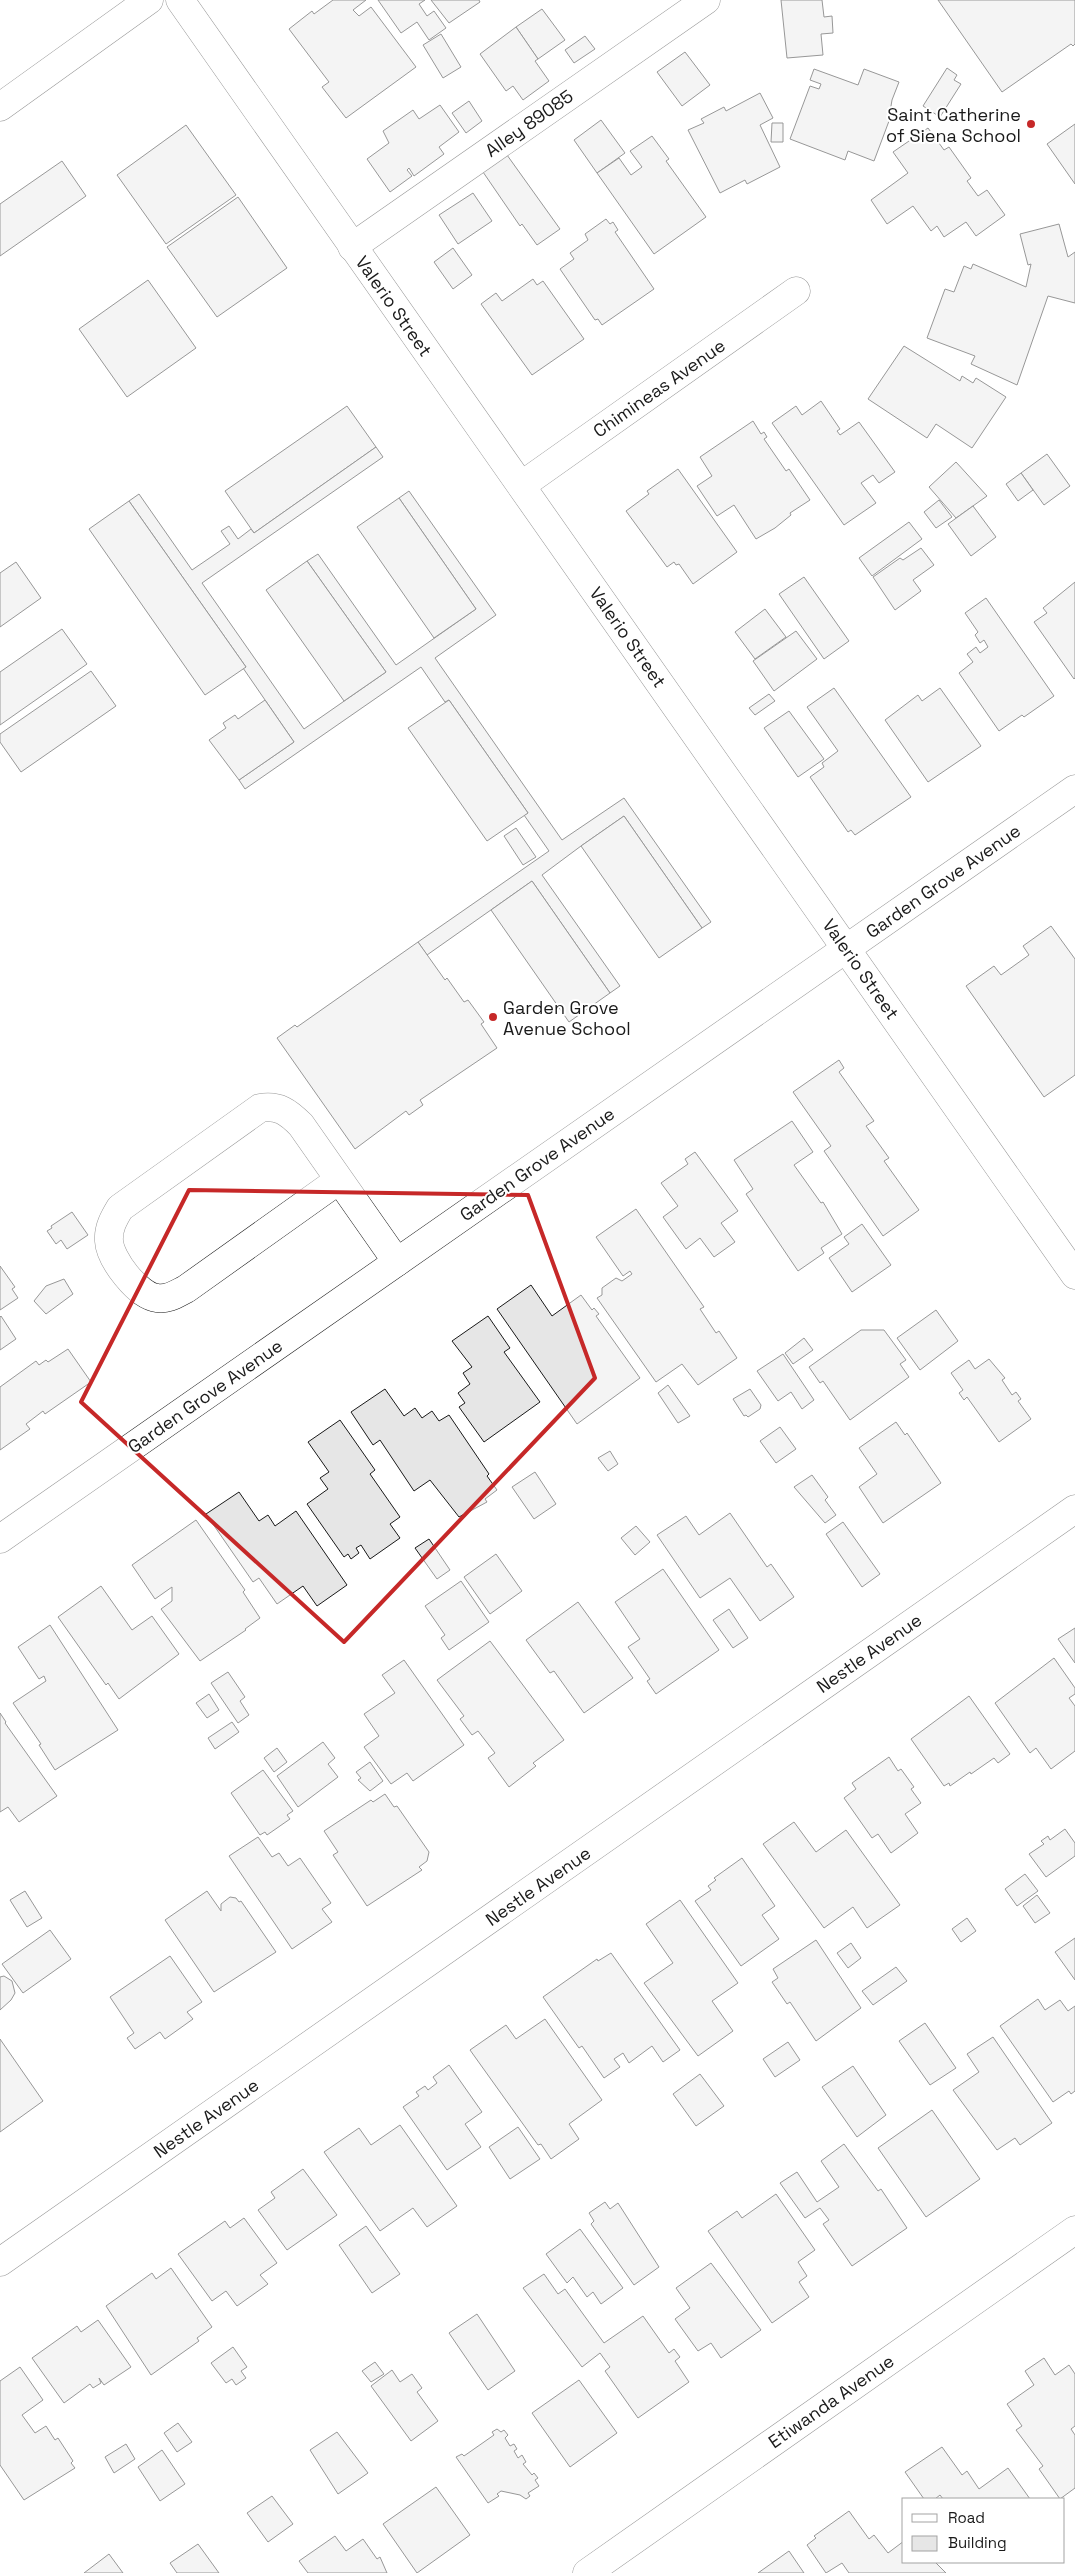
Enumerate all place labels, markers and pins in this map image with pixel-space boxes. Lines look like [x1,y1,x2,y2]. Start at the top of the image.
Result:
place label: Saint Catherine of Siena School [886,103,1021,147]
marker: Saint Catherine of Siena School [1025,118,1037,130]
place label: Garden Grove Avenue School [503,996,631,1040]
marker: Garden Grove Avenue School [487,1011,499,1023]

